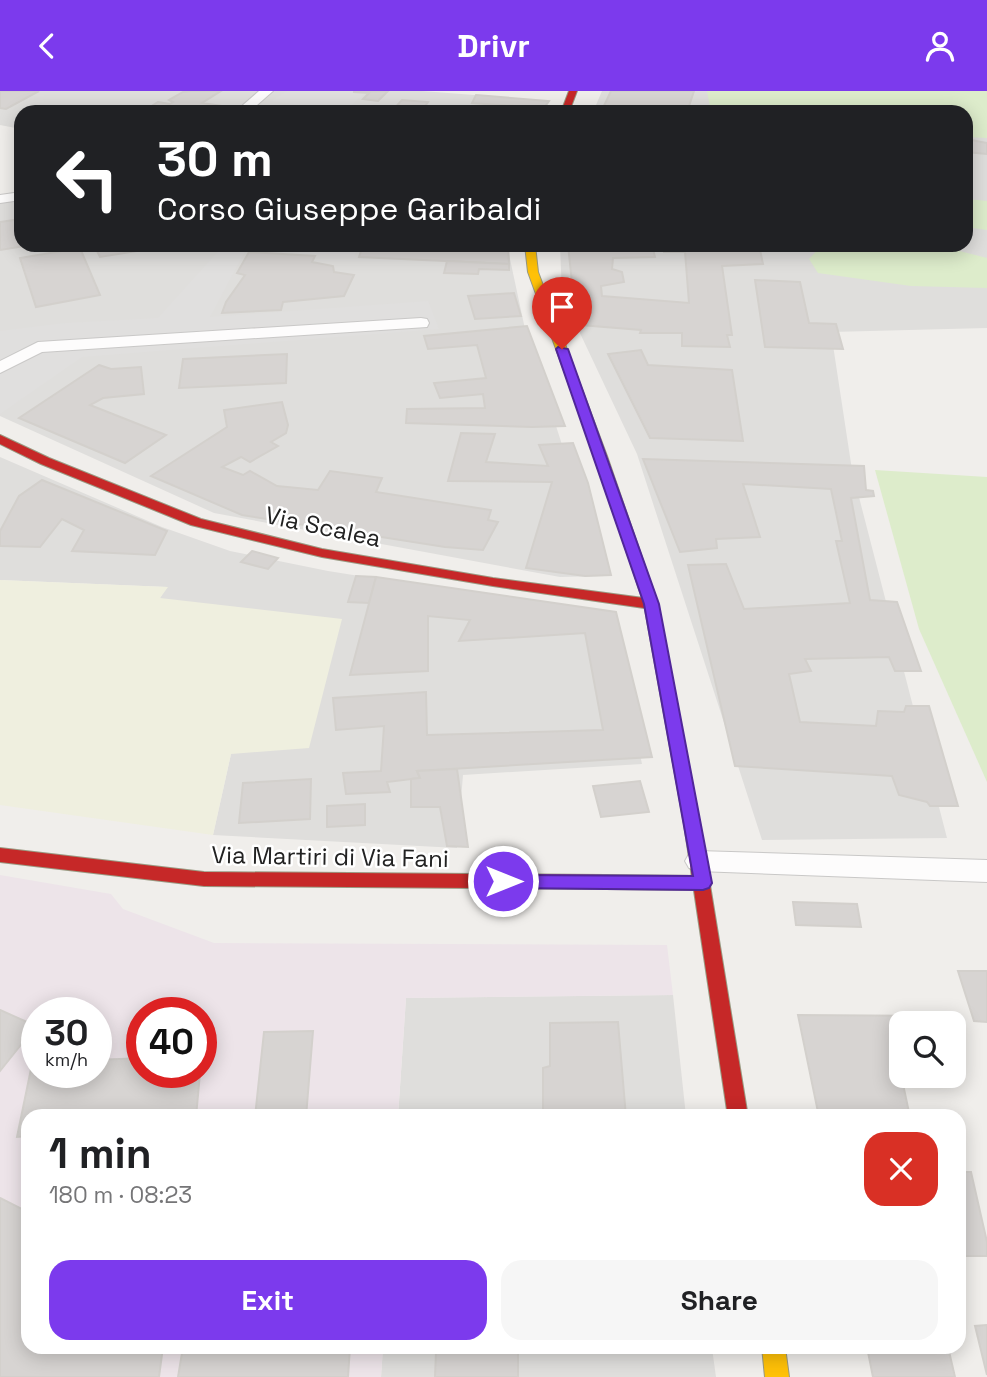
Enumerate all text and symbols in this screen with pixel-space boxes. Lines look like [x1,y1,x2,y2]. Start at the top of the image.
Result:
text: Drivr [457,26,530,66]
icon: back [28,27,66,65]
icon: person [921,27,959,65]
text: 30 m [157,128,273,190]
icon: left [42,133,133,224]
text: Corso Giuseppe Garibaldi [157,189,541,229]
pin [532,277,592,349]
icon: arrive [543,288,581,326]
street label: Via Scalea [262,499,384,554]
street label: Via Martiri di Via Fani [211,839,449,874]
position arrow [466,844,540,918]
speed limit sign: 40 [126,997,217,1088]
text: 30 [45,1011,88,1055]
map controls [889,1011,966,1088]
button: search [889,1011,966,1088]
text: km/h [45,1048,88,1071]
text: 1 min [49,1127,152,1180]
button: close [864,1132,938,1206]
text: 180 m · 08:23 [49,1180,192,1210]
button: Exit [49,1260,487,1340]
button: Share [501,1260,938,1340]

